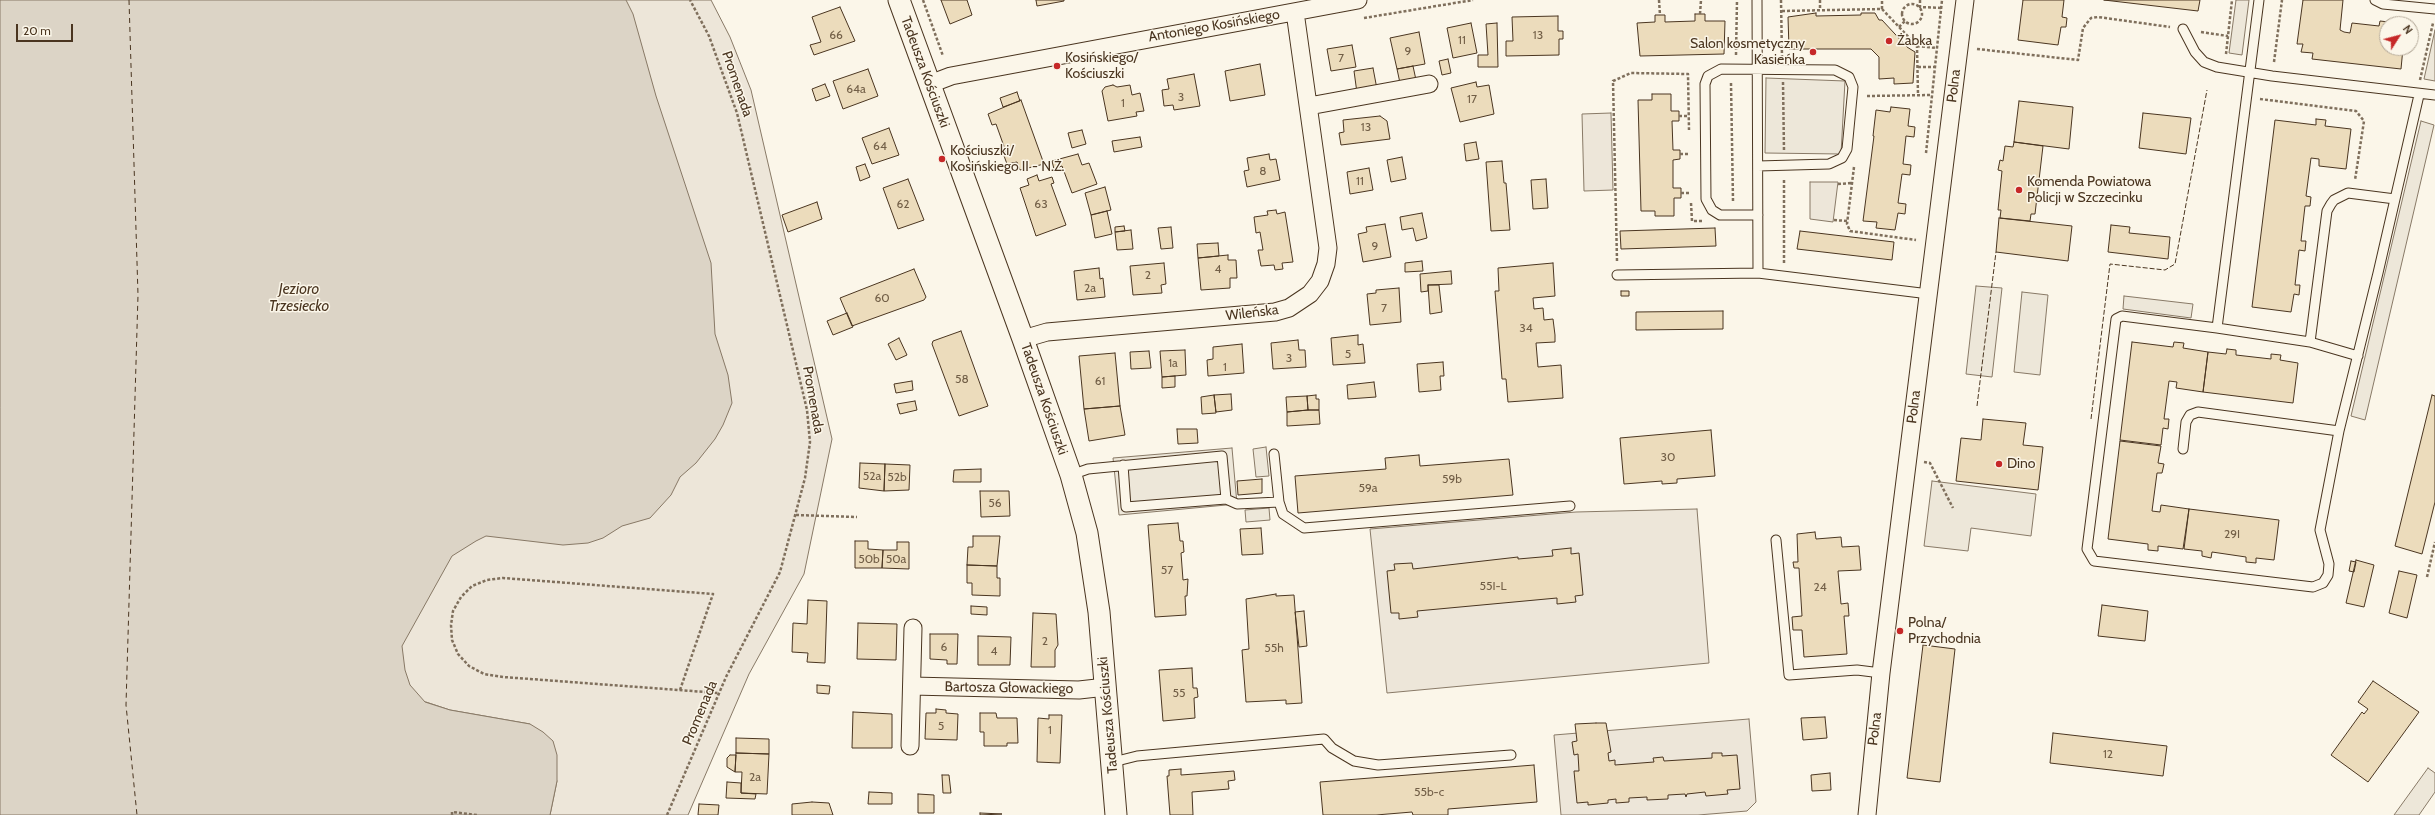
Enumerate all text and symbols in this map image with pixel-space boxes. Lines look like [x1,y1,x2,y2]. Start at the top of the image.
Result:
street label: Antoniego Kosińskiego [1147,6,1281,46]
street label: Tadeusza Kościuszki [897,14,953,130]
scale bar [18,16,75,42]
north arrow [2379,16,2419,56]
text: N [2400,22,2416,37]
text: 20 m [23,23,51,38]
house number: 66 [829,28,843,42]
house number: 13 [1533,28,1543,42]
house number: 11 [1458,33,1466,47]
place label: Żabka [1897,33,1932,49]
place label: Salon kosmetyczny Kasieńka [1690,36,1805,68]
marker: Żabka [1884,36,1894,46]
house number: 9 [1405,44,1411,58]
marker: Salon kosmetyczny Kasieńka [1808,47,1818,57]
street label: Promenada [718,49,756,119]
place label: Kosińskiego/ Kościuszki [1065,50,1138,82]
house number: 7 [1338,51,1344,65]
marker: Kosińskiego/ Kościuszki [1052,61,1062,71]
street label: Polna [1944,68,1964,104]
house number: 64a [846,82,866,96]
house number: 3 [1178,90,1184,104]
house number: 17 [1467,92,1477,106]
house number: 1 [1121,96,1125,110]
house number: 13 [1361,120,1371,134]
house number: 64 [873,139,887,153]
place label: Kościuszki/ Kosińskiego II - N.Ż. [950,143,1065,176]
marker: Kościuszki/ Kosińskiego II - N.Ż. [937,154,947,164]
house number: 8 [1259,164,1267,178]
house number: 11 [1356,174,1364,188]
place label: Komenda Powiatowa Policji w Szczecinku [2027,174,2151,206]
marker: Komenda Powiatowa Policji w Szczecinku [2014,185,2024,195]
house number: 62 [896,197,910,211]
house number: 63 [1034,197,1048,211]
house number: 9 [1372,239,1378,253]
house number: 4 [1215,262,1221,276]
house number: 2 [1145,268,1151,282]
water label: Jezioro Trzesiecko [269,281,329,316]
house number: 2a [1084,281,1096,295]
house number: 60 [874,291,890,305]
street label: Wileńska [1225,301,1279,325]
house number: 7 [1381,301,1387,315]
house number: 34 [1519,321,1533,335]
street label: Tadeusza Kościuszki [1017,341,1071,457]
house number: 5 [1345,347,1351,361]
house number: 3 [1286,351,1292,365]
house number: 1a [1168,356,1178,370]
house number: 1 [1223,360,1227,374]
street label: Promenada [799,365,827,435]
house number: 58 [955,372,969,386]
house number: 61 [1095,374,1105,388]
street label: Polna [1904,389,1924,425]
house number: 30 [1661,450,1675,464]
place label: Dino [2007,456,2036,472]
marker: Dino [1994,459,2004,469]
house number: 52a [863,469,881,483]
house number: 52b [887,470,907,484]
house number: 59b [1442,472,1462,486]
house number: 59a [1358,481,1378,495]
house number: 56 [988,496,1002,510]
house number: 29I [2224,527,2240,541]
house number: 50b [858,552,880,566]
house number: 50a [886,552,906,566]
house number: 57 [1161,563,1173,577]
house number: 55I-L [1479,579,1507,593]
house number: 24 [1813,580,1827,594]
place label: Polna/ Przychodnia [1908,615,1981,648]
marker: Polna/ Przychodnia [1895,626,1905,636]
house number: 2 [1042,634,1048,648]
house number: 6 [941,640,947,654]
house number: 55h [1264,641,1284,655]
house number: 4 [991,644,997,658]
street label: Tadeusza Kościuszki [1095,656,1121,774]
street label: Promenada [679,678,721,748]
street label: Bartosza Głowackiego [945,678,1073,698]
house number: 55 [1173,686,1185,700]
street label: Polna [1865,711,1885,747]
house number: 5 [938,719,944,733]
house number: 1 [1048,723,1052,737]
house number: 12 [2103,747,2113,761]
house number: 2a [749,770,761,784]
house number: 55b-c [1414,785,1444,799]

